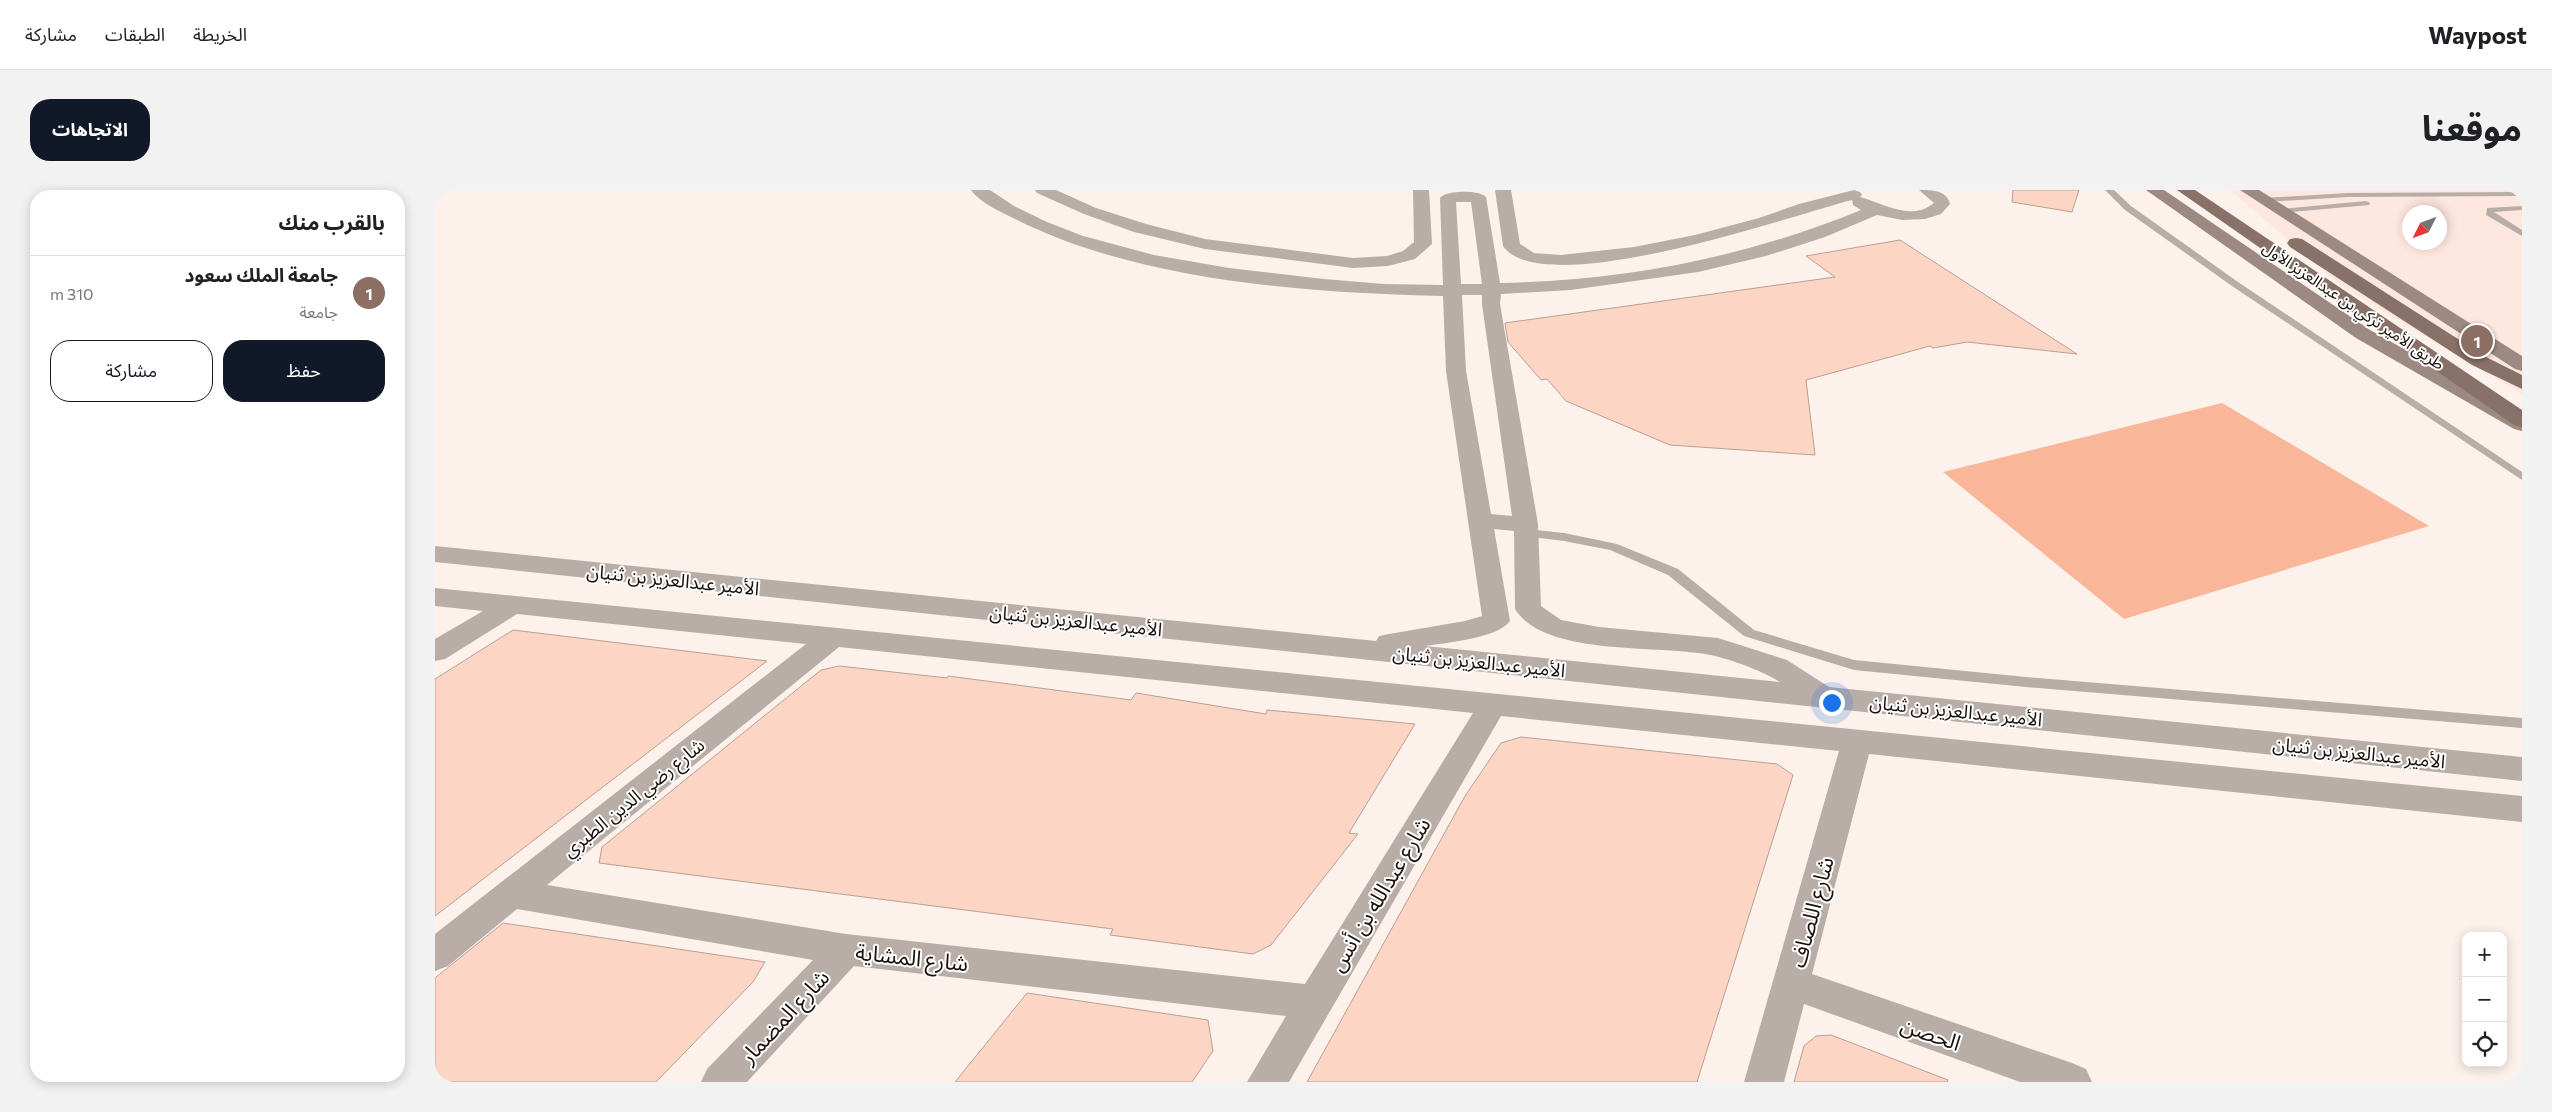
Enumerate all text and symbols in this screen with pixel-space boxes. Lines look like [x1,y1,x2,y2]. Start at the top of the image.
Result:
text: Waypost [2428,20,2527,49]
text: مشاركة [25,23,77,45]
text: الطبقات [105,23,165,45]
text: الخريطة [193,23,247,45]
button: الاتجاهات [30,99,150,161]
text: موقعنا [2422,105,2522,148]
north arrow [2402,205,2447,250]
text: بالقرب منك [279,209,385,234]
street label: طريق الأمير تركي بن عبدالعزيز الأول [2257,237,2449,376]
text: جامعة الملك سعود [185,263,338,286]
text: 310 m [50,284,93,303]
text: 1 [365,284,373,303]
text: جامعة [299,302,338,321]
pin: 1 [2461,322,2493,360]
button: مشاركة [50,340,213,402]
button: حفظ [223,340,385,402]
street label: الأمير عبدالعزيز بن ثنيان [585,558,761,601]
street label: الأمير عبدالعزيز بن ثنيان [988,599,1164,642]
street label: الأمير عبدالعزيز بن ثنيان [1391,640,1567,683]
street label: الأمير عبدالعزيز بن ثنيان [1868,689,2044,732]
your location [1819,690,1845,716]
street label: الأمير عبدالعزيز بن ثنيان [2271,731,2447,774]
street label: شارع رضي الدين الطبري [557,733,711,865]
street label: شارع عبدالله بن أنس [1322,812,1439,978]
street label: شارع اللصاف [1783,854,1843,971]
map controls [2462,932,2507,1067]
button: + [2462,932,2507,977]
street label: شارع المشاية [854,938,970,980]
street label: شارع المضمار [733,963,837,1072]
button: − [2462,977,2507,1022]
street label: الحصن [1897,1010,1965,1056]
button: locate [2462,1022,2507,1067]

